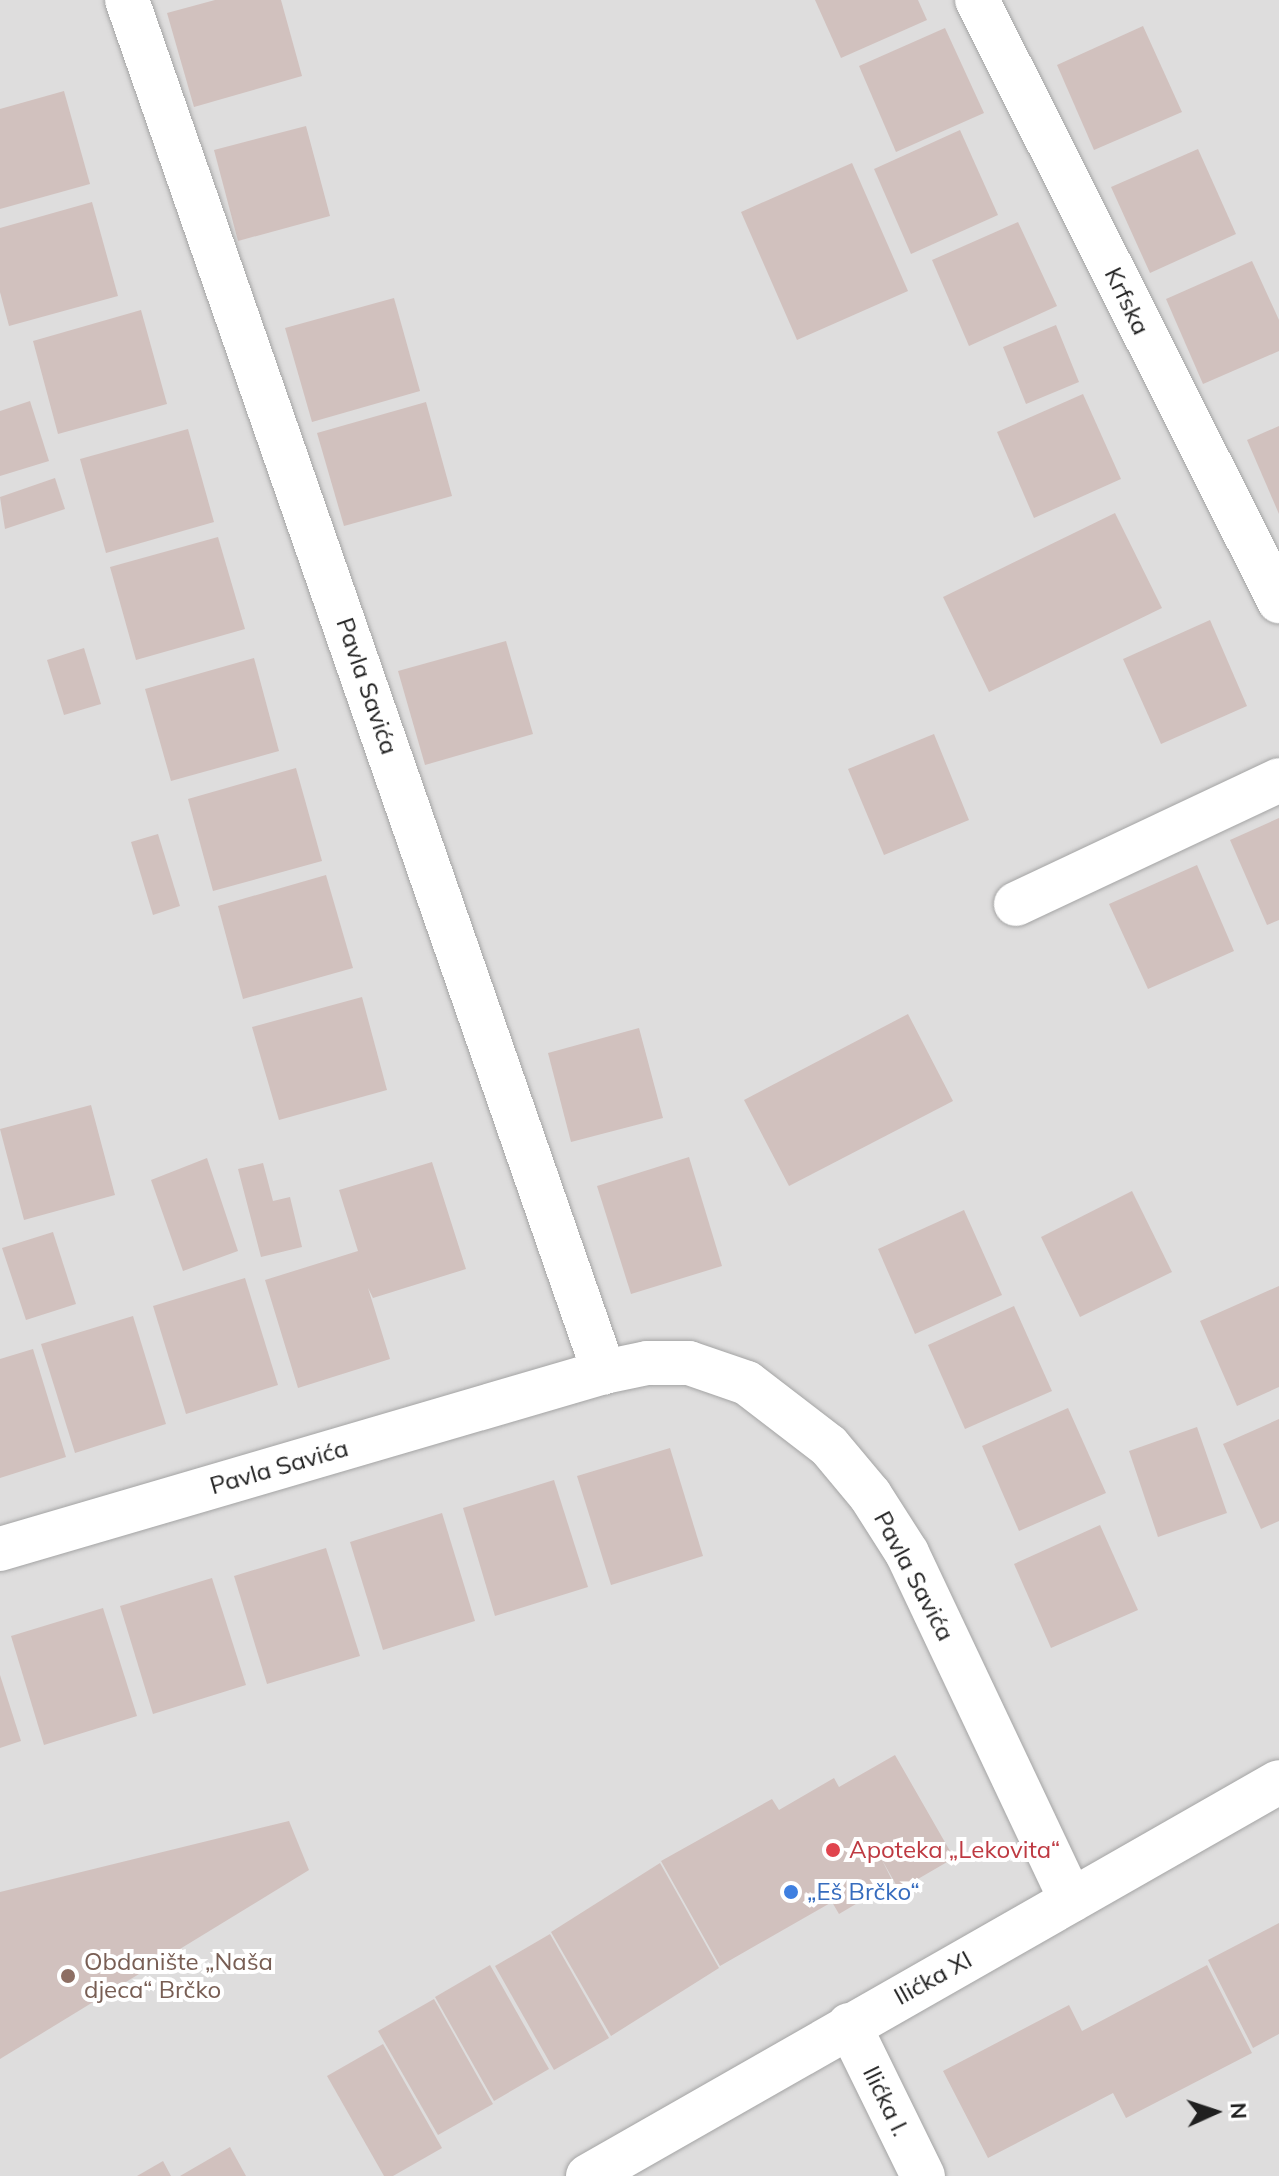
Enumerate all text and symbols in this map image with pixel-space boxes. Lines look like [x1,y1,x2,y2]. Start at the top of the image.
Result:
street label: Krfska [1098,263,1156,339]
street label: Pavla Savića [330,614,404,758]
street label: Pavla Savića [207,1434,351,1500]
street label: Pavla Savića [868,1506,960,1646]
place label: Apoteka „Lekovita“ [849,1836,1060,1864]
marker: Apoteka „Lekovita“ [824,1841,842,1859]
place label: „Eš Brčko“ [807,1878,920,1906]
marker: „Eš Brčko“ [782,1883,800,1901]
street label: Ilićka XI [889,1945,977,2011]
place label: Obdanište „Naša djeca“ Brčko [84,1948,273,2004]
marker: Obdanište „Naša djeca“ Brčko [59,1967,77,1985]
street label: Ilićka I. [857,2061,915,2141]
north arrow [1175,2072,1255,2152]
text: N [1225,2102,1253,2120]

